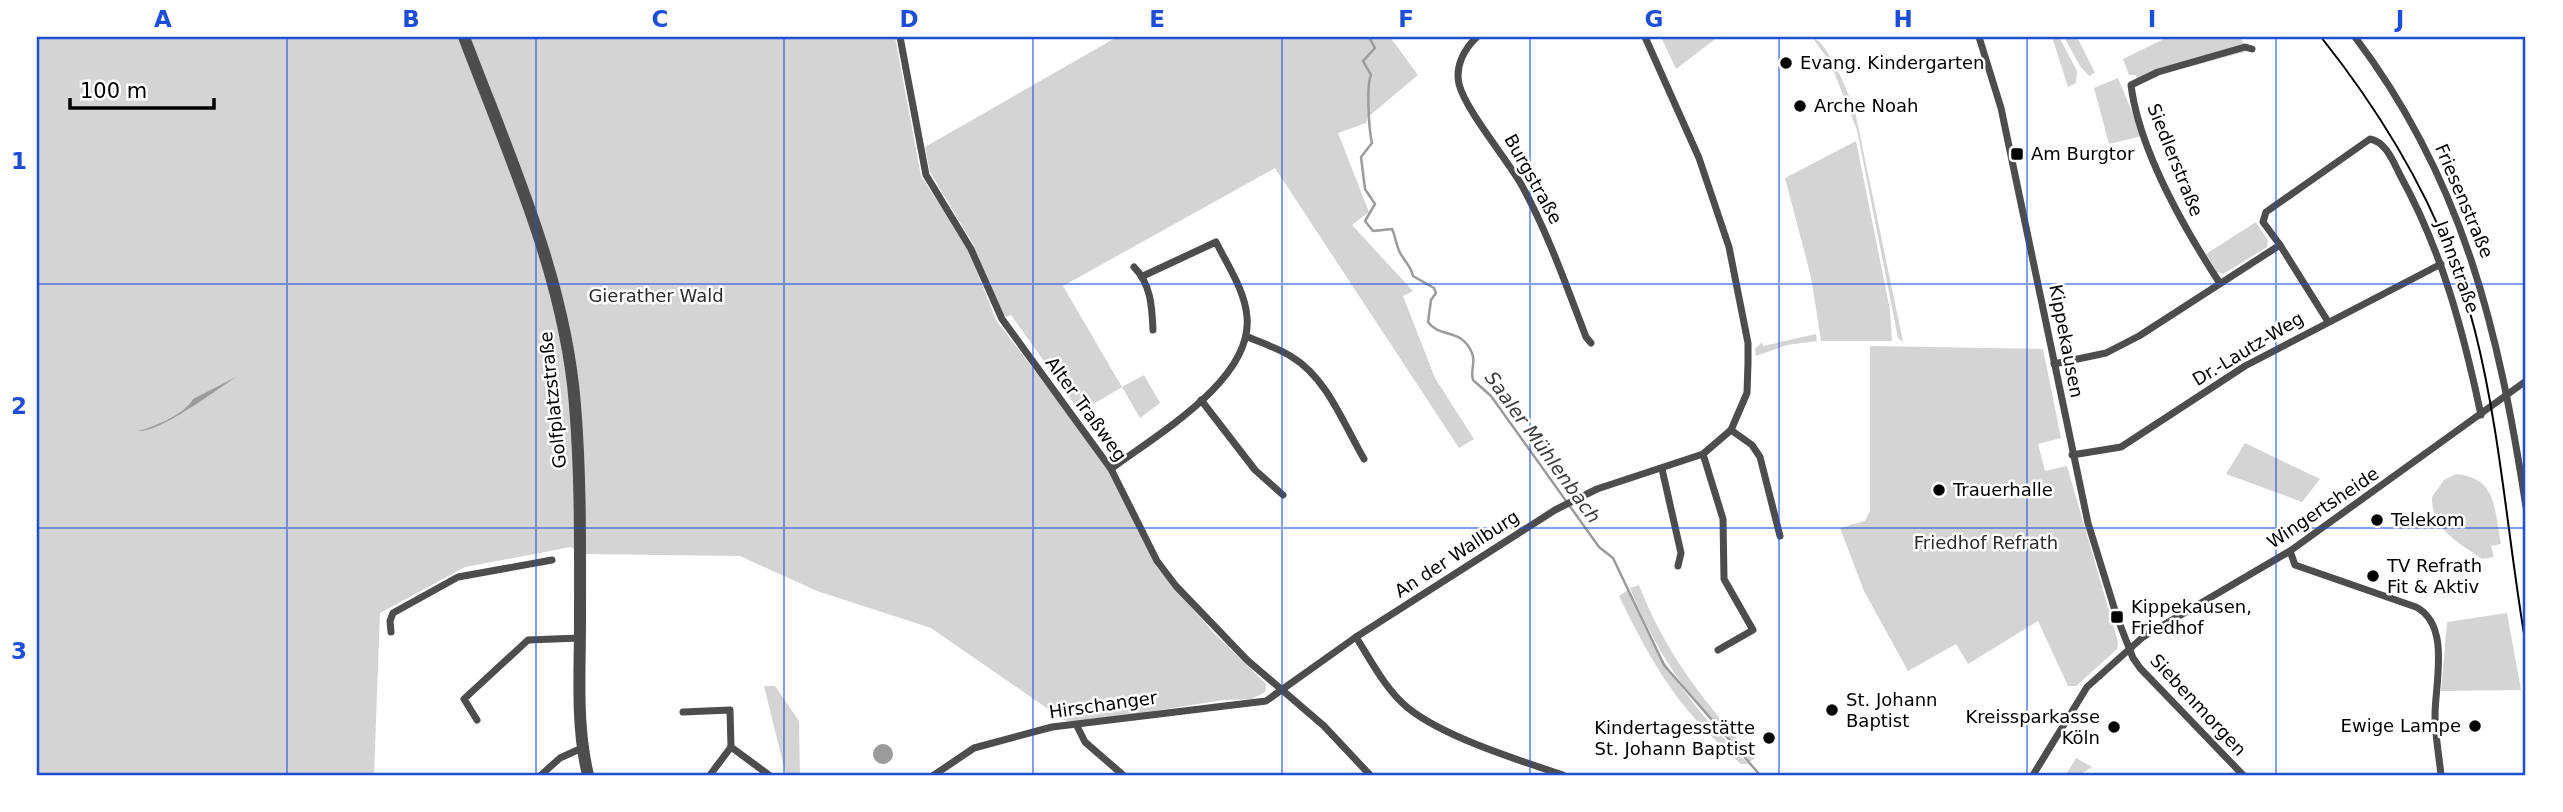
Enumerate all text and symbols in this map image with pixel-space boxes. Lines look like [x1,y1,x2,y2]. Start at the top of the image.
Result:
text: A [154,6,172,32]
text: B [402,6,420,32]
text: C [652,6,668,32]
text: D [899,6,919,32]
text: E [1149,6,1165,32]
text: F [1398,6,1414,32]
text: G [1645,6,1663,32]
text: H [1893,6,1913,32]
text: I [2148,6,2156,32]
text: J [2394,6,2404,32]
place label: Evang. Kindergarten [1800,52,1985,73]
marker: Evang. Kindergarten [1778,55,1794,71]
scale bar [70,66,214,110]
text: 100 m [80,79,147,103]
place label: Arche Noah [1814,95,1918,116]
marker: Arche Noah [1792,98,1808,114]
street label: Siedlerstraße [2143,100,2208,219]
street label: Burgstraße [1500,130,1567,227]
street label: Friesenstraße [2431,141,2498,261]
place label: Am Burgtor [2031,143,2135,164]
marker: Am Burgtor [2009,146,2025,162]
text: 1 [11,148,27,174]
street label: Jahnstraße [2431,217,2484,316]
street label: Kippekausen [2045,282,2088,399]
park label: Gierather Wald [588,285,724,306]
street label: Dr.-Lautz-Weg [2188,307,2307,390]
street label: Golfplatzstraße [535,331,570,470]
street label: Alter Traßweg [1041,352,1131,465]
water label: Saaler Mühlenbach [1481,367,1605,527]
text: 2 [11,393,27,419]
street label: Wingertsheide [2263,462,2383,553]
place label: Trauerhalle [1952,479,2053,500]
marker: Trauerhalle [1931,482,1947,498]
street label: An der Wallburg [1391,506,1523,602]
place label: Telekom [2390,509,2464,530]
marker: Telekom [2369,512,2385,528]
park label: Friedhof Refrath [1914,532,2058,553]
place label: TV Refrath Fit & Aktiv [2386,555,2482,597]
marker: TV Refrath Fit & Aktiv [2365,568,2381,584]
place label: Kippekausen, Friedhof [2131,596,2252,638]
marker: Kippekausen, Friedhof [2109,609,2125,625]
text: 3 [11,638,27,664]
street label: Siebenmorgen [2146,650,2251,760]
street label: Hirschanger [1048,686,1159,722]
place label: St. Johann Baptist [1846,689,1938,731]
marker: St. Johann Baptist [1824,702,1840,718]
place label: Kreissparkasse Köln [1966,706,2100,748]
place label: Ewige Lampe [2341,715,2461,736]
place label: Kindertagesstätte St. Johann Baptist [1594,717,1755,759]
marker: Ewige Lampe [2467,718,2483,734]
marker: Kreissparkasse Köln [2106,719,2122,735]
marker: Kindertagesstätte St. Johann Baptist [1761,730,1777,746]

